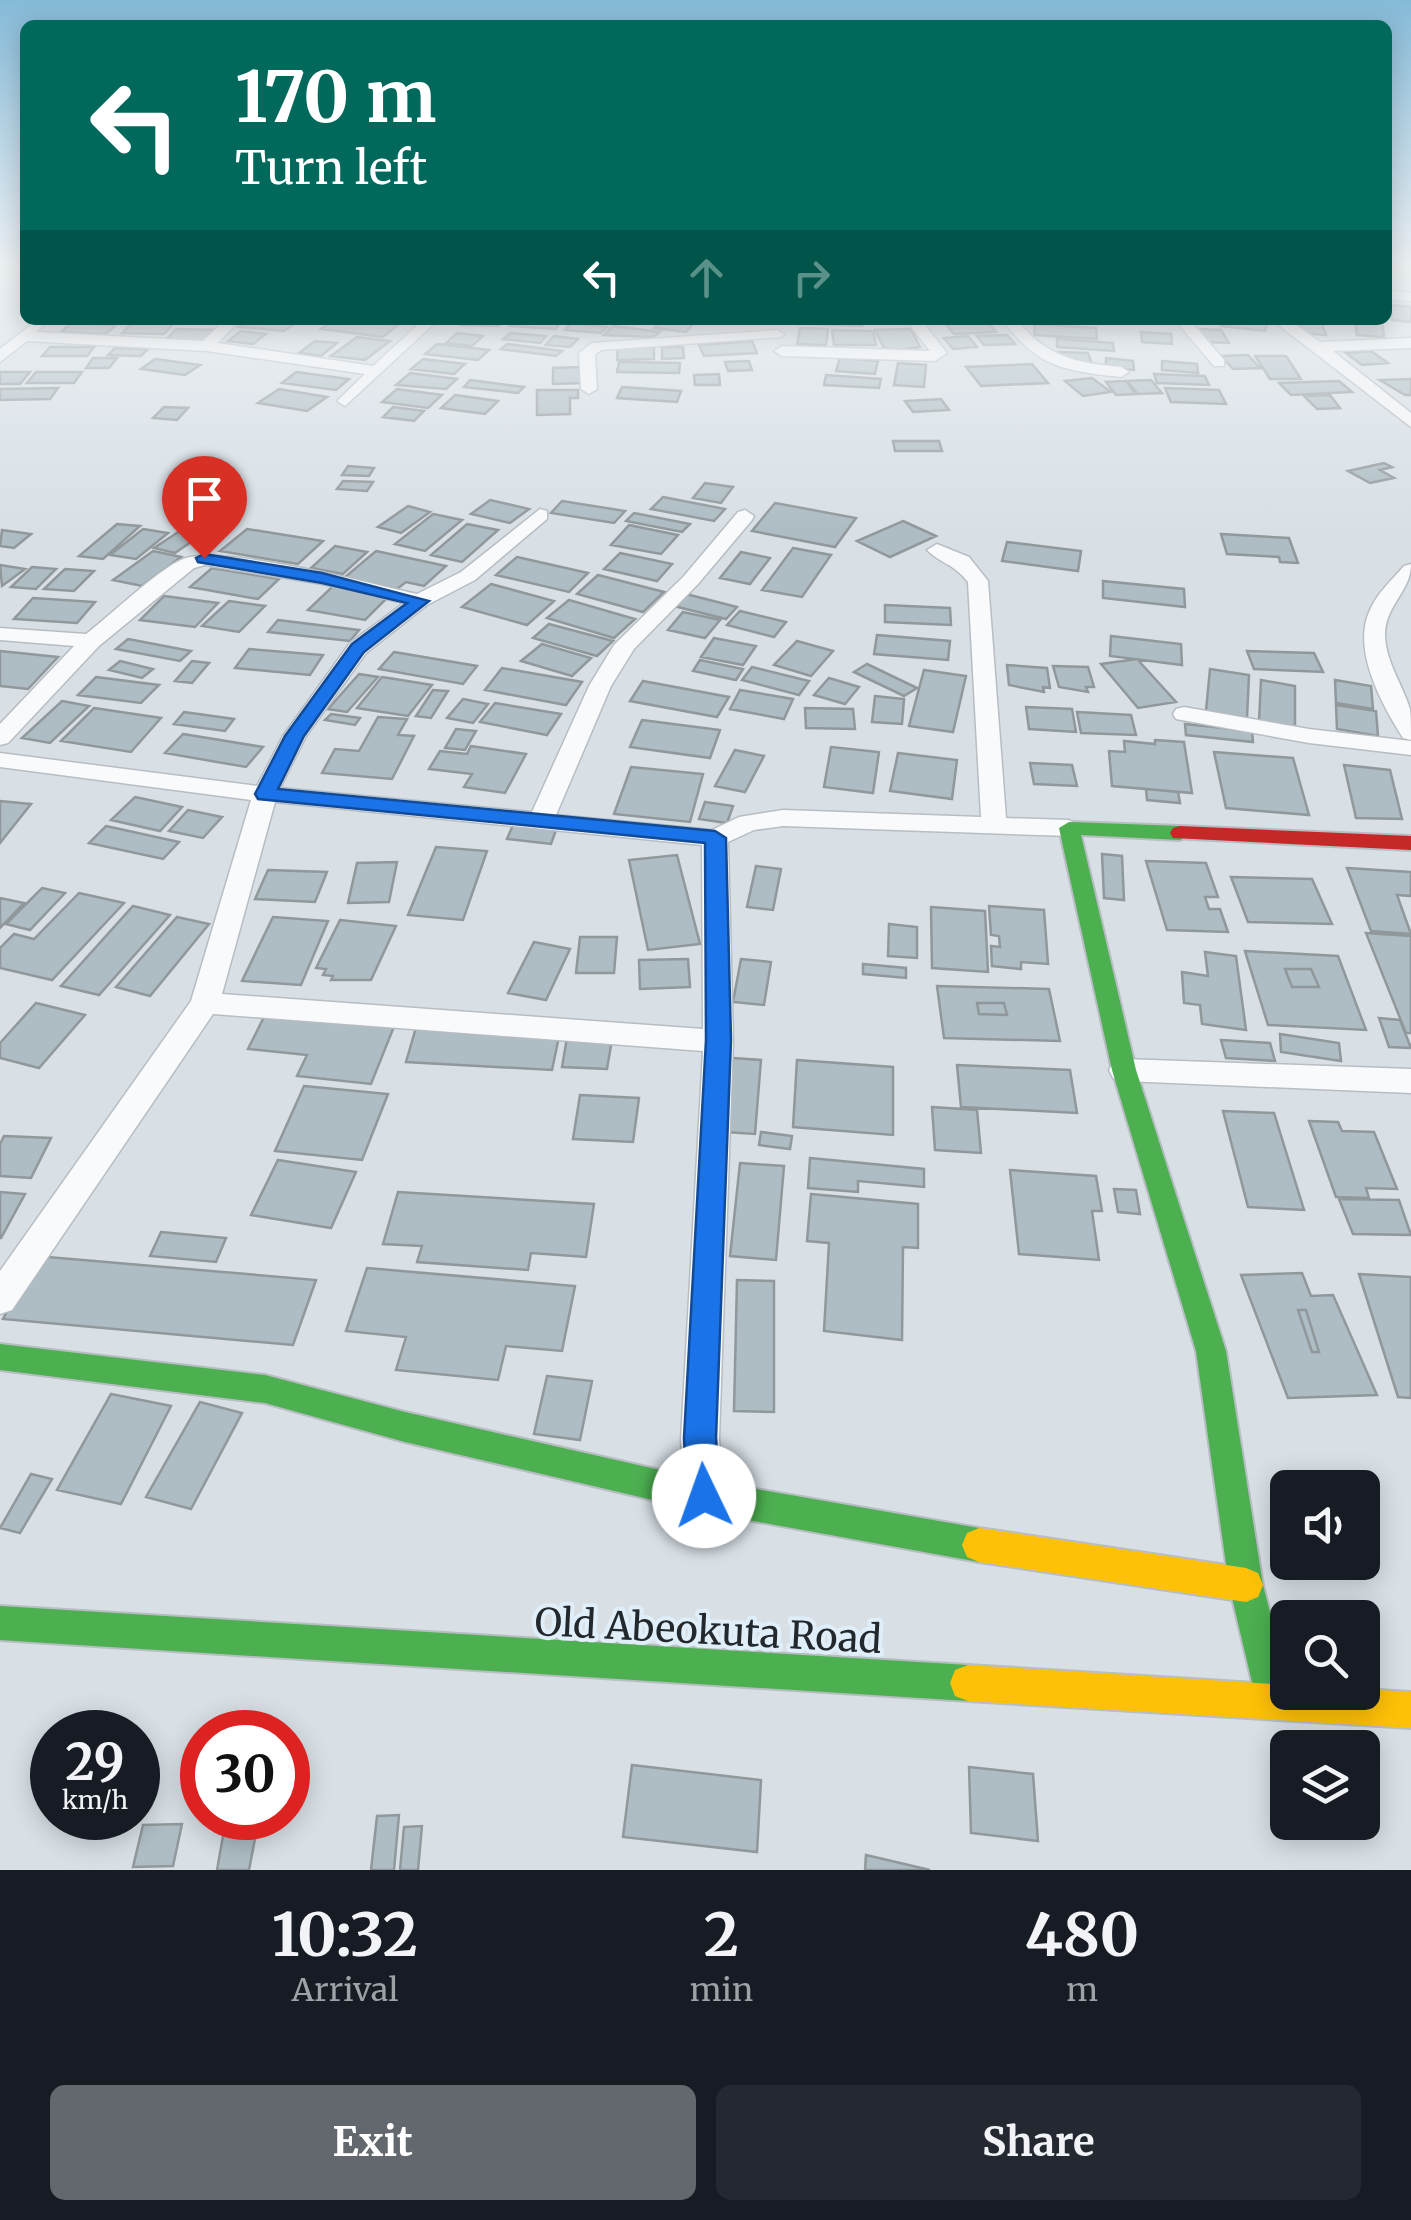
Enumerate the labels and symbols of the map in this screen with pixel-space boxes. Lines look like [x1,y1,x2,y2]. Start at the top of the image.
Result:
pin [162,456,247,559]
position arrow [652,1444,756,1548]
street label: Old Abeokuta Road [533,1598,883,1663]
speed limit sign: 30 [180,1710,310,1840]

